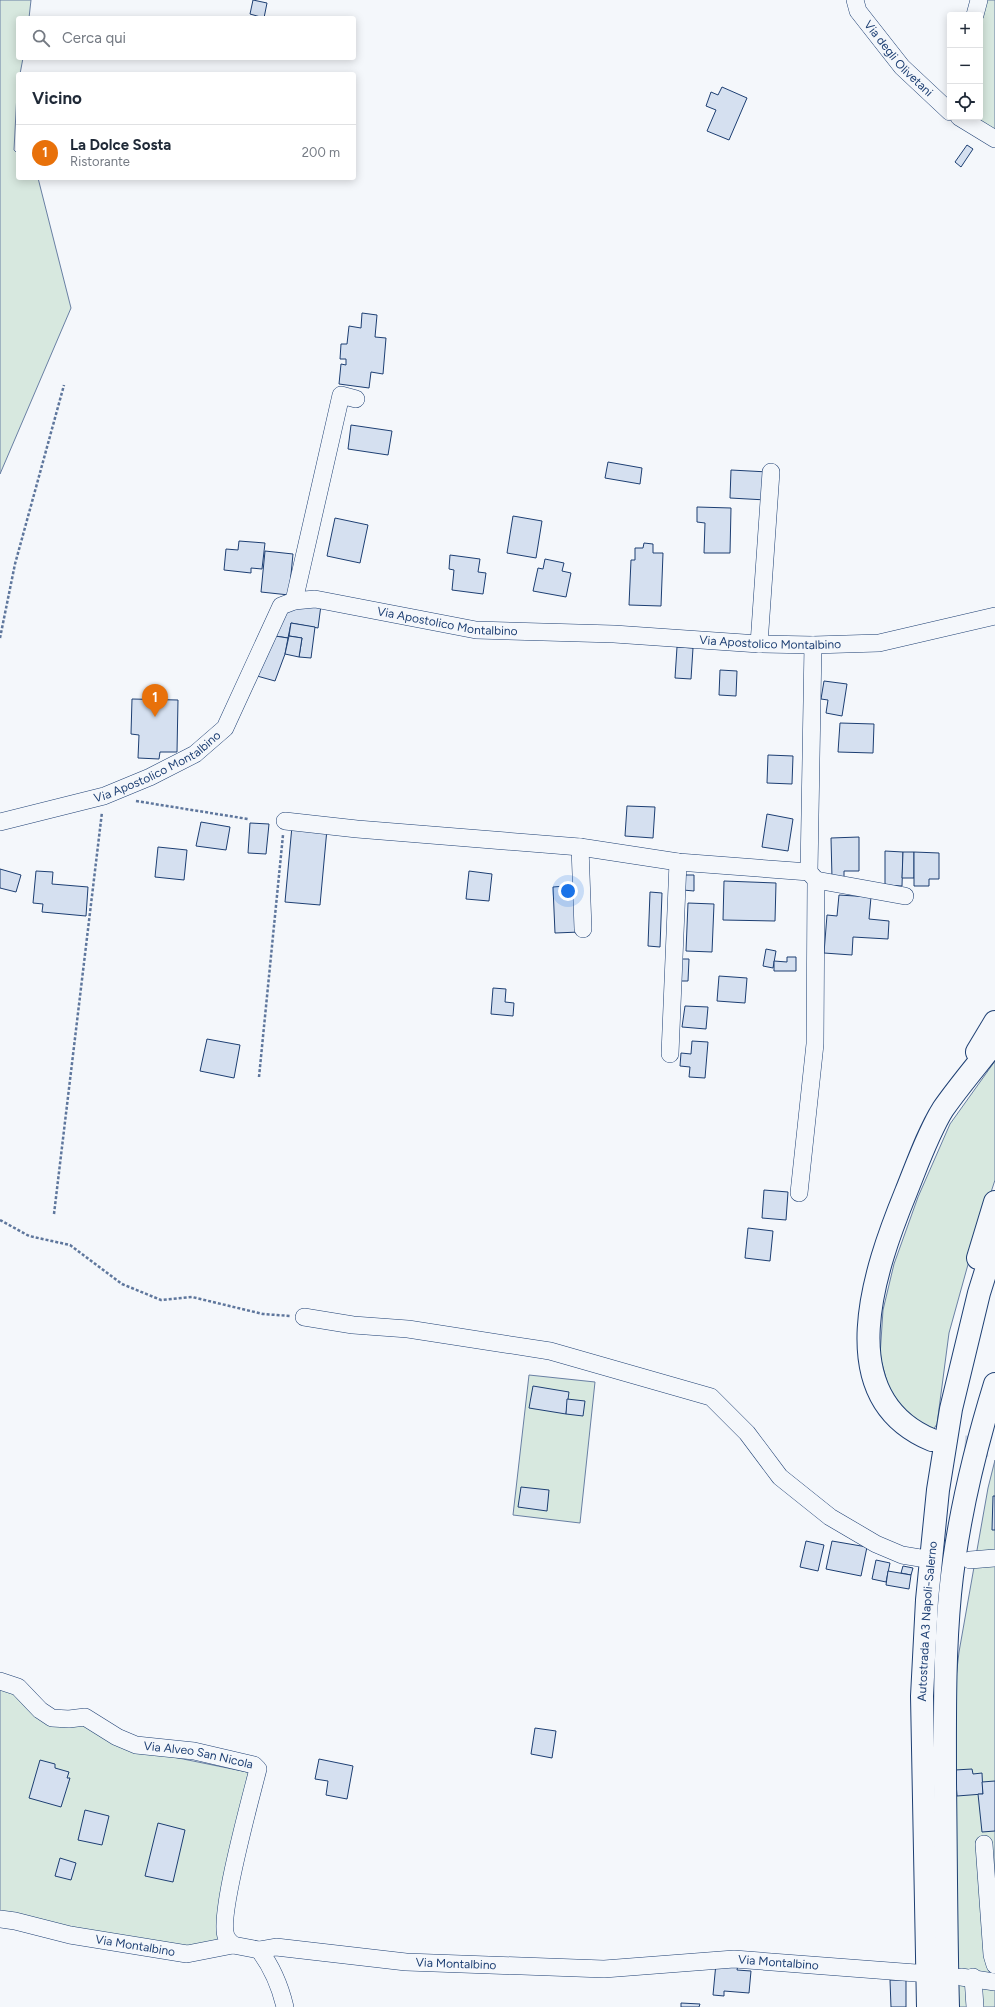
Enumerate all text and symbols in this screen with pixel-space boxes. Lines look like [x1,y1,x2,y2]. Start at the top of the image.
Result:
map controls [947,12,983,120]
button: + [947,12,983,48]
search box [16,16,356,60]
street label: Via degli Olivetani [861,18,936,99]
icon: search [30,27,52,49]
text: Cerca qui [62,29,126,47]
button: − [947,48,983,84]
button: locate [947,84,983,120]
text: Vicino [32,88,82,108]
text: La Dolce Sosta [70,136,171,154]
text: 1 [42,145,48,160]
text: 200 m [302,145,340,160]
text: Ristorante [70,154,130,169]
street label: Via Apostolico Montalbino [376,604,518,638]
street label: Via Apostolico Montalbino [699,633,841,652]
pin: 1 [142,684,168,717]
street label: Via Apostolico Montalbino [92,728,223,805]
your location [558,881,578,901]
street label: Autostrada A3 Napoli-Salerno [915,1540,940,1702]
street label: Via Alveo San Nicola [143,1739,255,1772]
street label: Via Montalbino [94,1932,176,1959]
street label: Via Montalbino [738,1952,819,1973]
street label: Via Montalbino [415,1955,497,1972]

